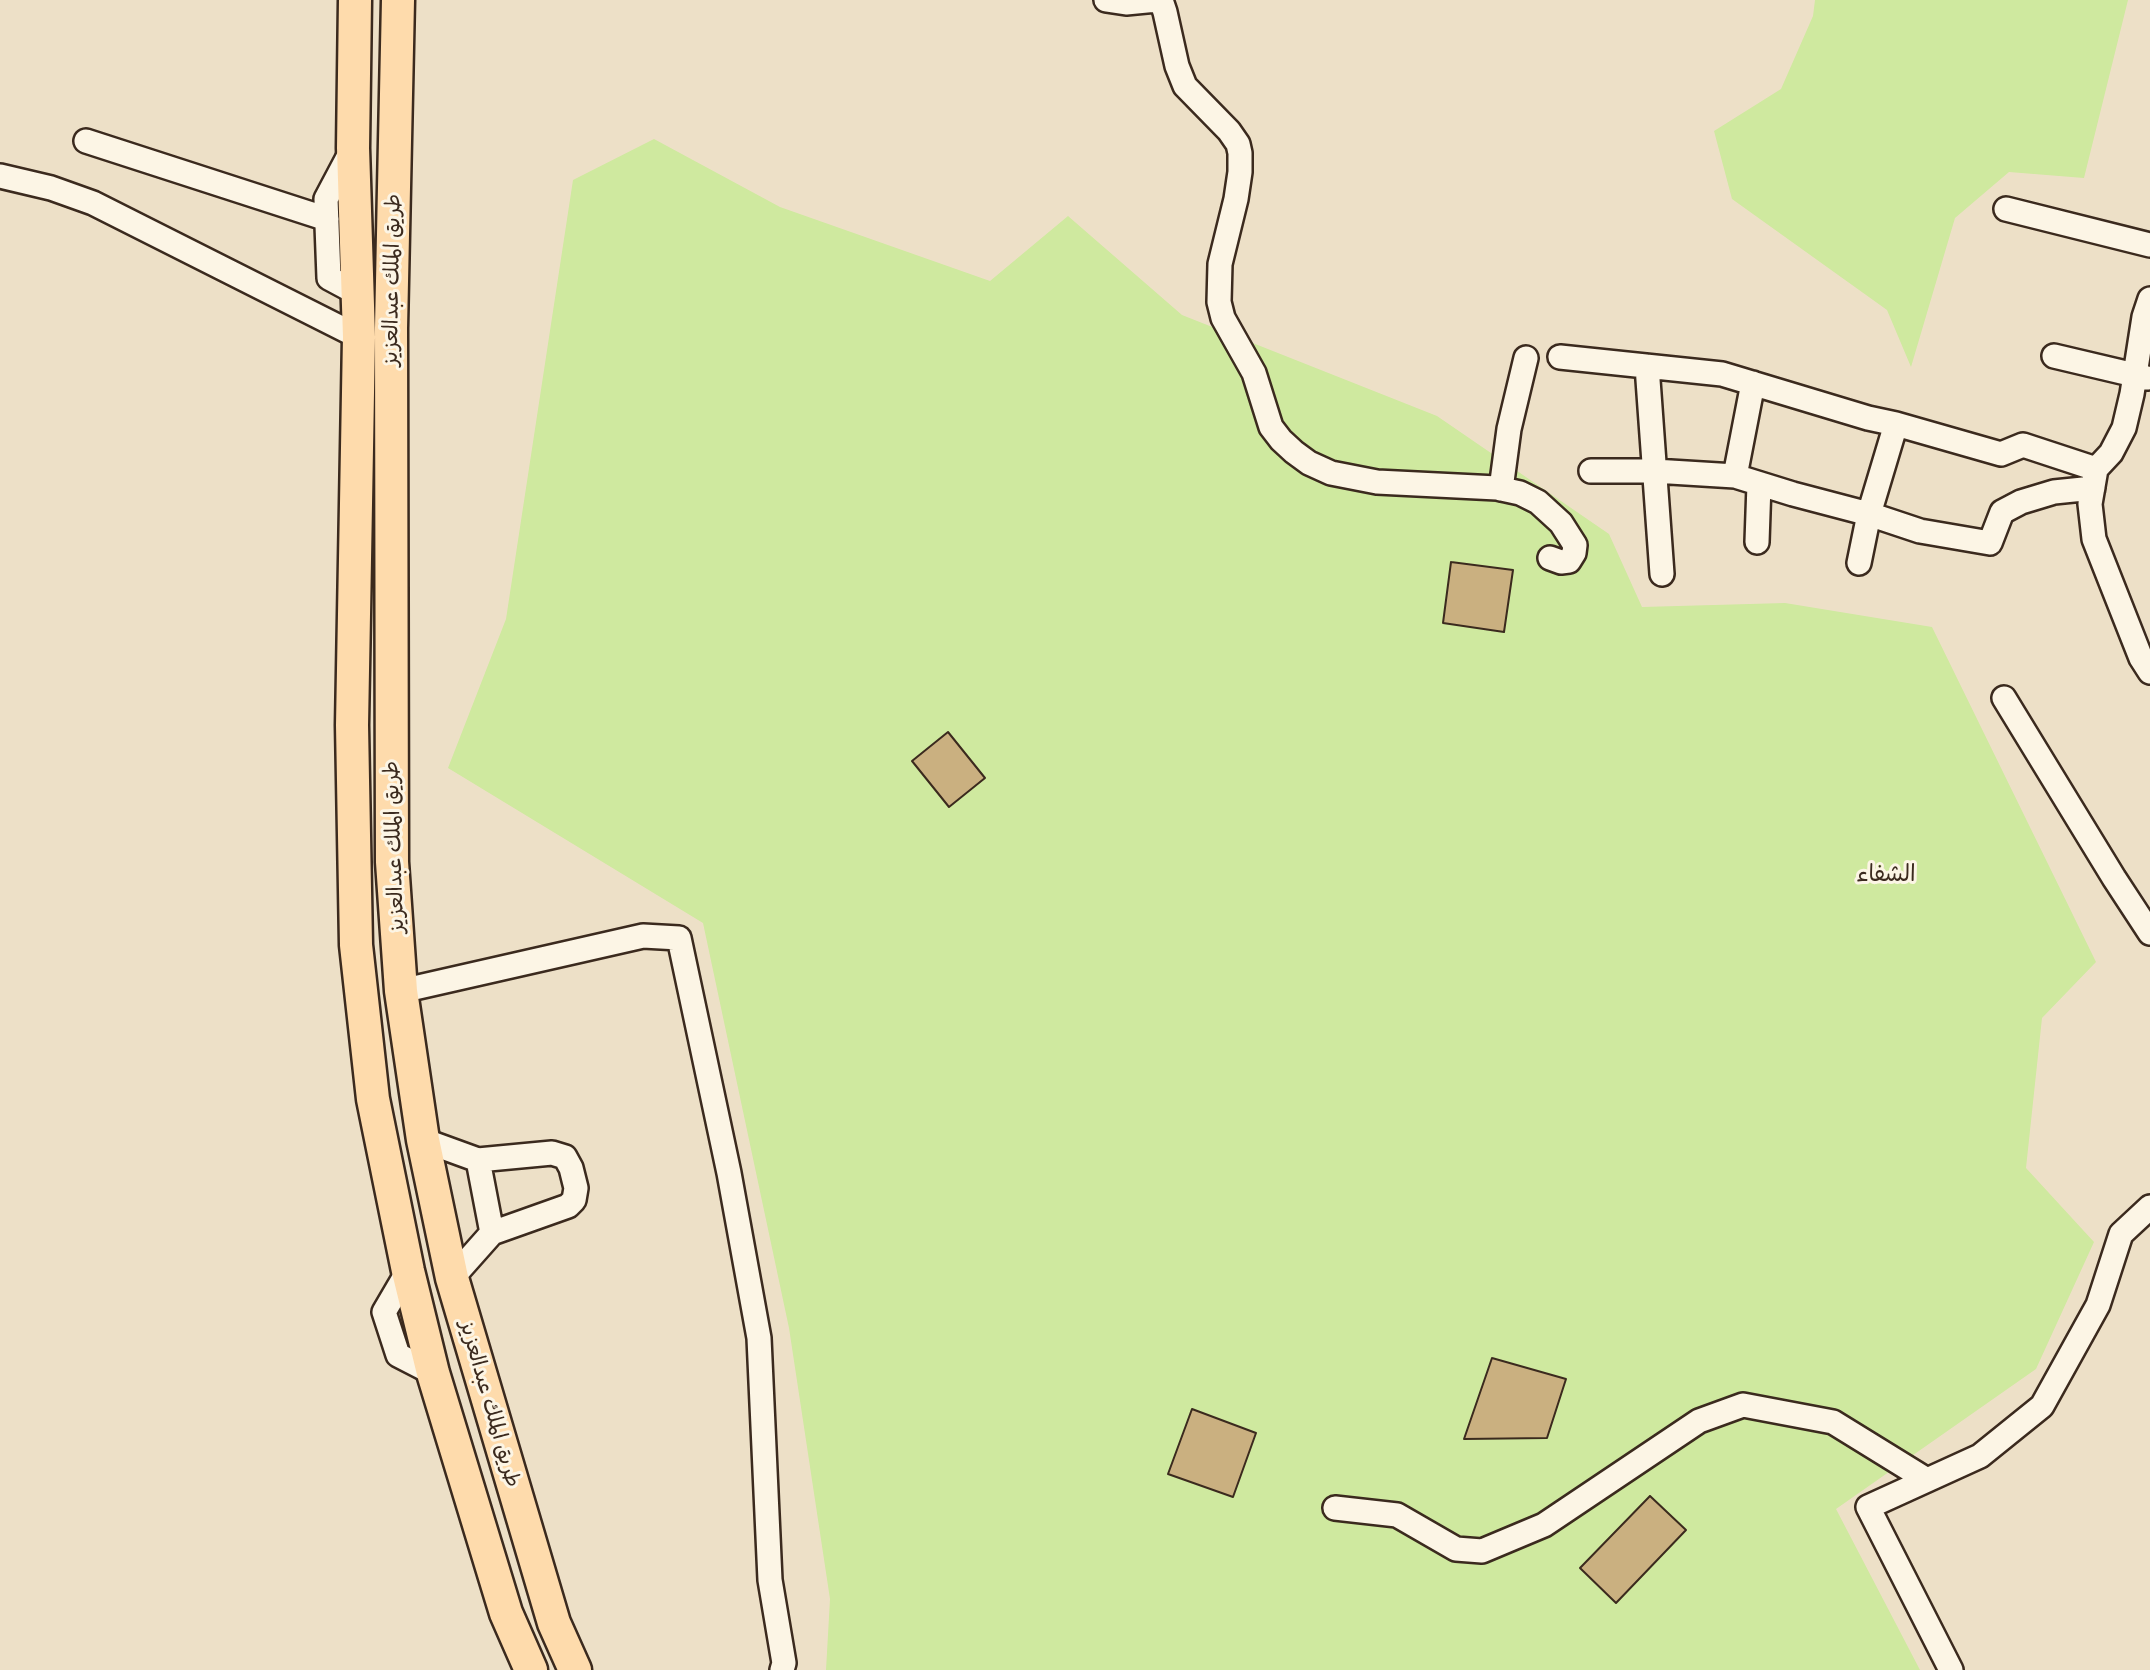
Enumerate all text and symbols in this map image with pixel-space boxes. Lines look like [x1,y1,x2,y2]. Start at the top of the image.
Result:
street label: طريق الملك عبدالعزيز [379,194,407,366]
street label: طريق الملك عبدالعزيز [379,760,411,934]
district label: الشفاء [1856,861,1916,889]
street label: طريق الملك عبدالعزيز [453,1318,525,1490]

